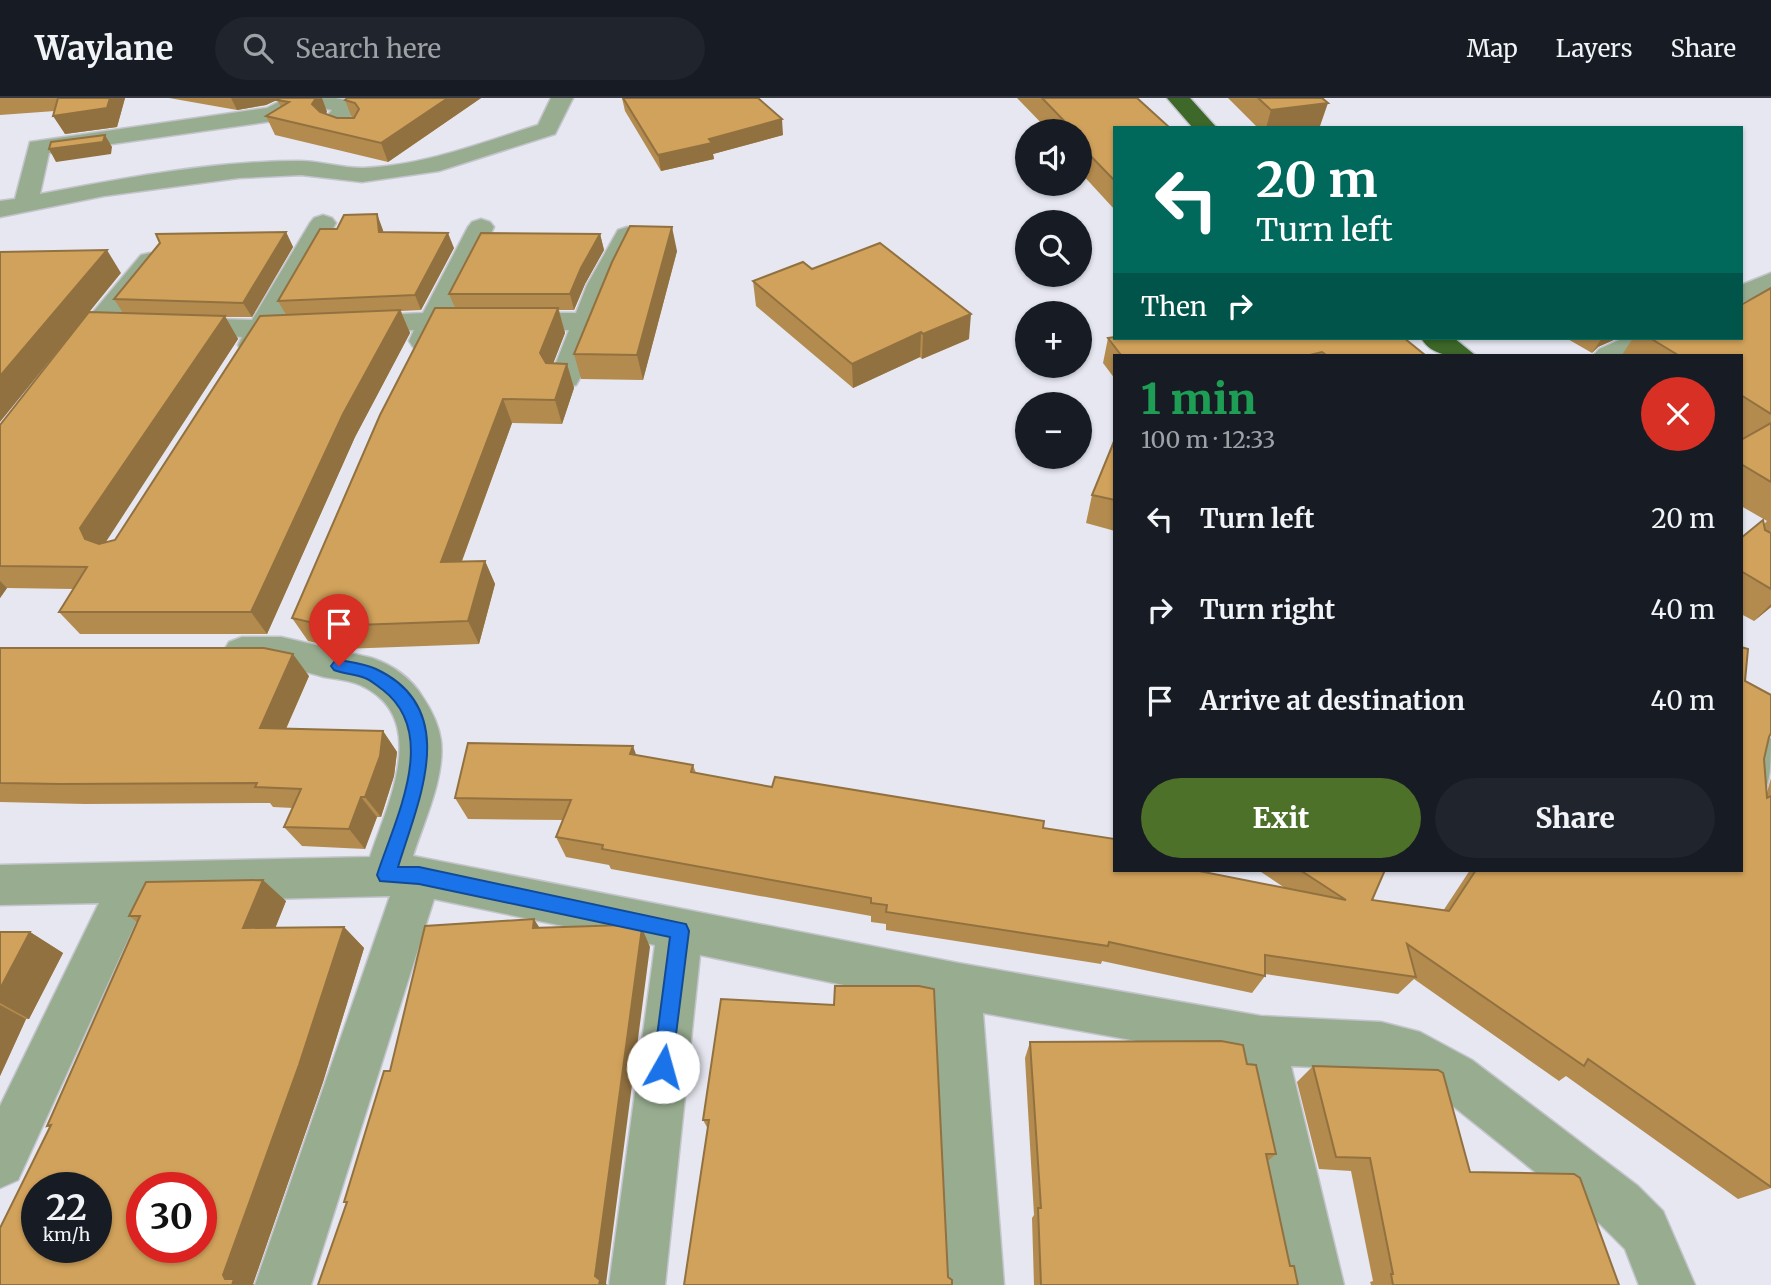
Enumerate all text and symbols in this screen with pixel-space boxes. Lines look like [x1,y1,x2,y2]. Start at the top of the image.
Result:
search box [215,17,705,80]
text: Waylane [35,28,173,69]
icon: search [239,29,277,67]
text: Search here [295,32,441,65]
text: Map [1467,33,1518,64]
text: Layers [1556,33,1632,64]
text: Share [1670,33,1736,64]
map controls [1015,119,1092,469]
button: sound [1015,119,1092,196]
text: 20 m [1256,149,1377,210]
icon: left [1141,154,1232,245]
button: search [1015,210,1092,287]
text: Turn left [1256,210,1393,250]
icon: right [1221,287,1259,325]
text: Then [1141,290,1207,323]
button: + [1015,301,1092,378]
text: 1 min [1141,373,1256,425]
button: close [1641,377,1715,451]
button: − [1015,392,1092,469]
text: 100 m · 12:33 [1141,425,1275,454]
icon: left [1141,500,1179,538]
text: Turn left [1200,502,1314,535]
text: 20 m [1651,502,1715,535]
icon: right [1141,591,1179,629]
text: Turn right [1200,593,1335,626]
text: 40 m [1651,593,1715,626]
pin [309,594,369,666]
icon: arrive [320,605,358,643]
icon: arrive [1141,682,1179,720]
text: Arrive at destination [1200,684,1465,717]
text: 40 m [1651,684,1715,717]
button: Exit [1141,778,1421,858]
button: Share [1435,778,1715,858]
position arrow [626,1030,700,1104]
speed limit sign: 30 [126,1172,217,1263]
text: 22 [46,1186,87,1230]
text: km/h [43,1223,90,1246]

